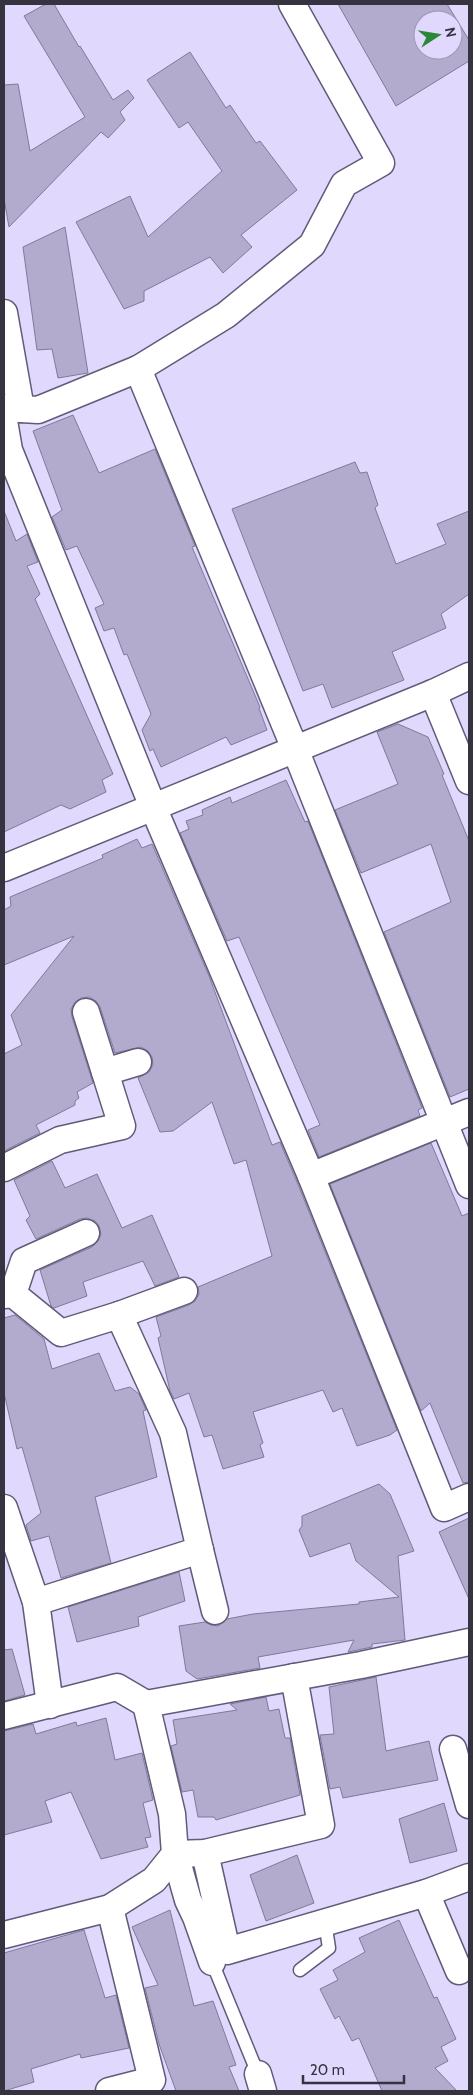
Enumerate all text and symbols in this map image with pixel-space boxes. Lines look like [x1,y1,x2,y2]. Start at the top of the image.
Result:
north arrow [413,10,463,60]
text: N [441,26,461,39]
scale bar [303,2052,404,2084]
text: 20 m [310,2061,345,2079]

